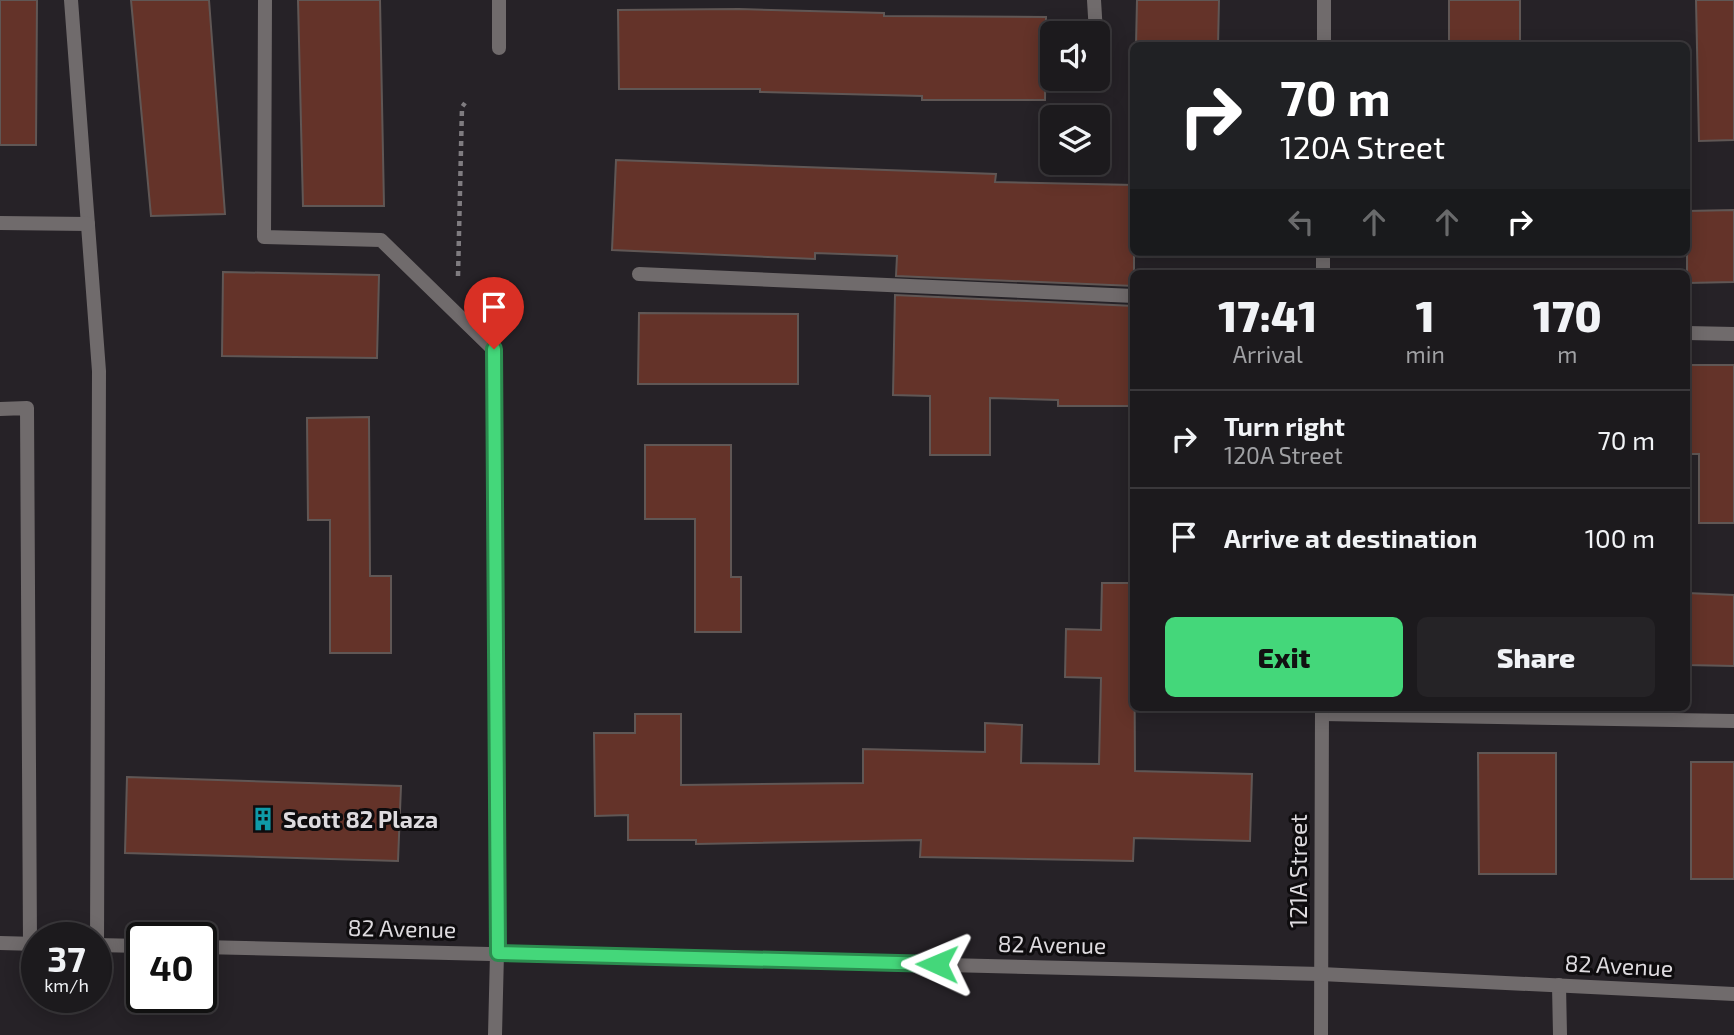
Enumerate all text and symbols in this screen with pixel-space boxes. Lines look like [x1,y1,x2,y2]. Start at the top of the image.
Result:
map controls [1040,21,1110,175]
button: sound [1040,21,1110,91]
text: 70 m [1280,67,1391,126]
icon: right [1165,70,1256,161]
button: layers [1040,105,1110,175]
text: 120A Street [1280,127,1445,165]
icon: left [1282,203,1320,241]
icon: ahead [1355,203,1393,241]
icon: ahead [1428,203,1466,241]
icon: right [1501,203,1539,241]
pin [464,277,524,349]
icon: arrive [475,288,513,326]
text: 17:41 [1218,290,1317,340]
text: 1 [1416,290,1435,340]
text: 170 [1533,290,1602,340]
text: Arrival [1233,340,1303,368]
text: min [1406,340,1445,368]
text: m [1557,340,1577,368]
text: Turn right [1224,410,1345,441]
icon: right [1165,420,1203,458]
text: 70 m [1597,424,1655,455]
text: 120A Street [1224,441,1343,469]
icon: arrive [1165,518,1203,556]
text: Arrive at destination [1224,522,1477,553]
text: 100 m [1585,522,1655,553]
button: Exit [1165,617,1403,697]
button: Share [1417,617,1655,697]
building icon: Scott 82 Plaza [249,805,277,833]
place label: Scott 82 Plaza [283,805,438,833]
street label: 121A Street [1284,814,1312,928]
street label: 82 Avenue [347,913,457,943]
speed limit sign: 40 [126,922,217,1013]
position arrow [900,927,974,1001]
street label: 82 Avenue [997,929,1107,959]
text: 37 [47,937,86,979]
street label: 82 Avenue [1564,948,1674,982]
text: km/h [44,974,89,996]

